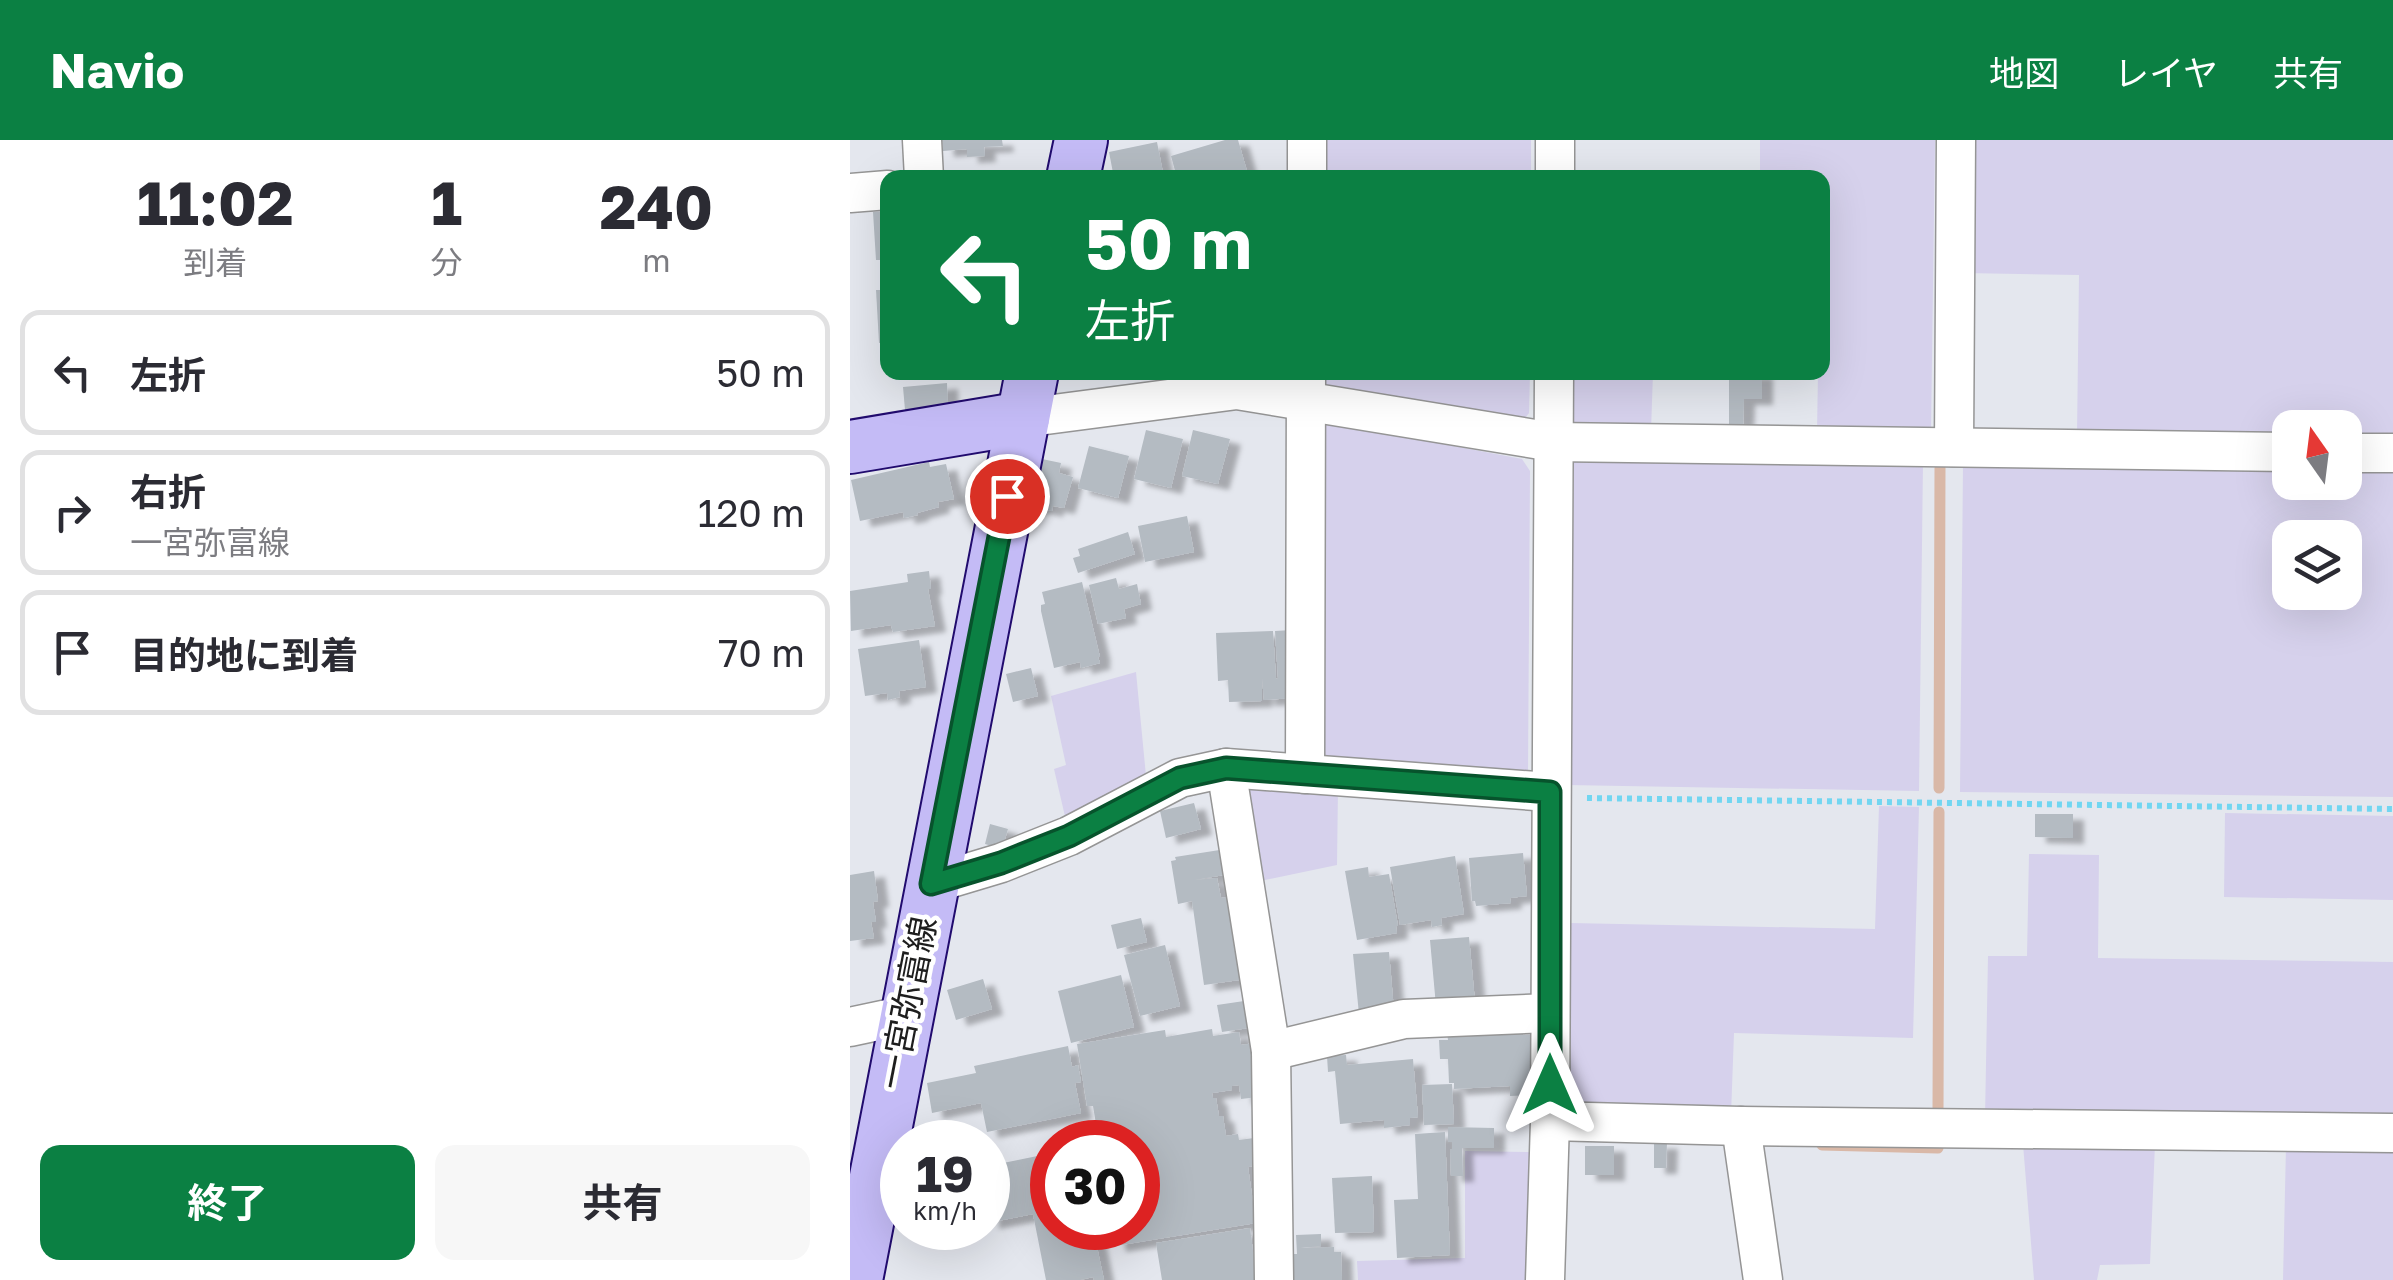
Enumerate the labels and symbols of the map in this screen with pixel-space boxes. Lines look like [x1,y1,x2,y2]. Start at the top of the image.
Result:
north arrow [2272,410,2362,500]
pin [965,454,1050,539]
street label: 一宮弥富線 [870,913,944,1093]
position arrow [1498,1033,1602,1137]
speed limit sign: 30 [1030,1120,1160,1250]

